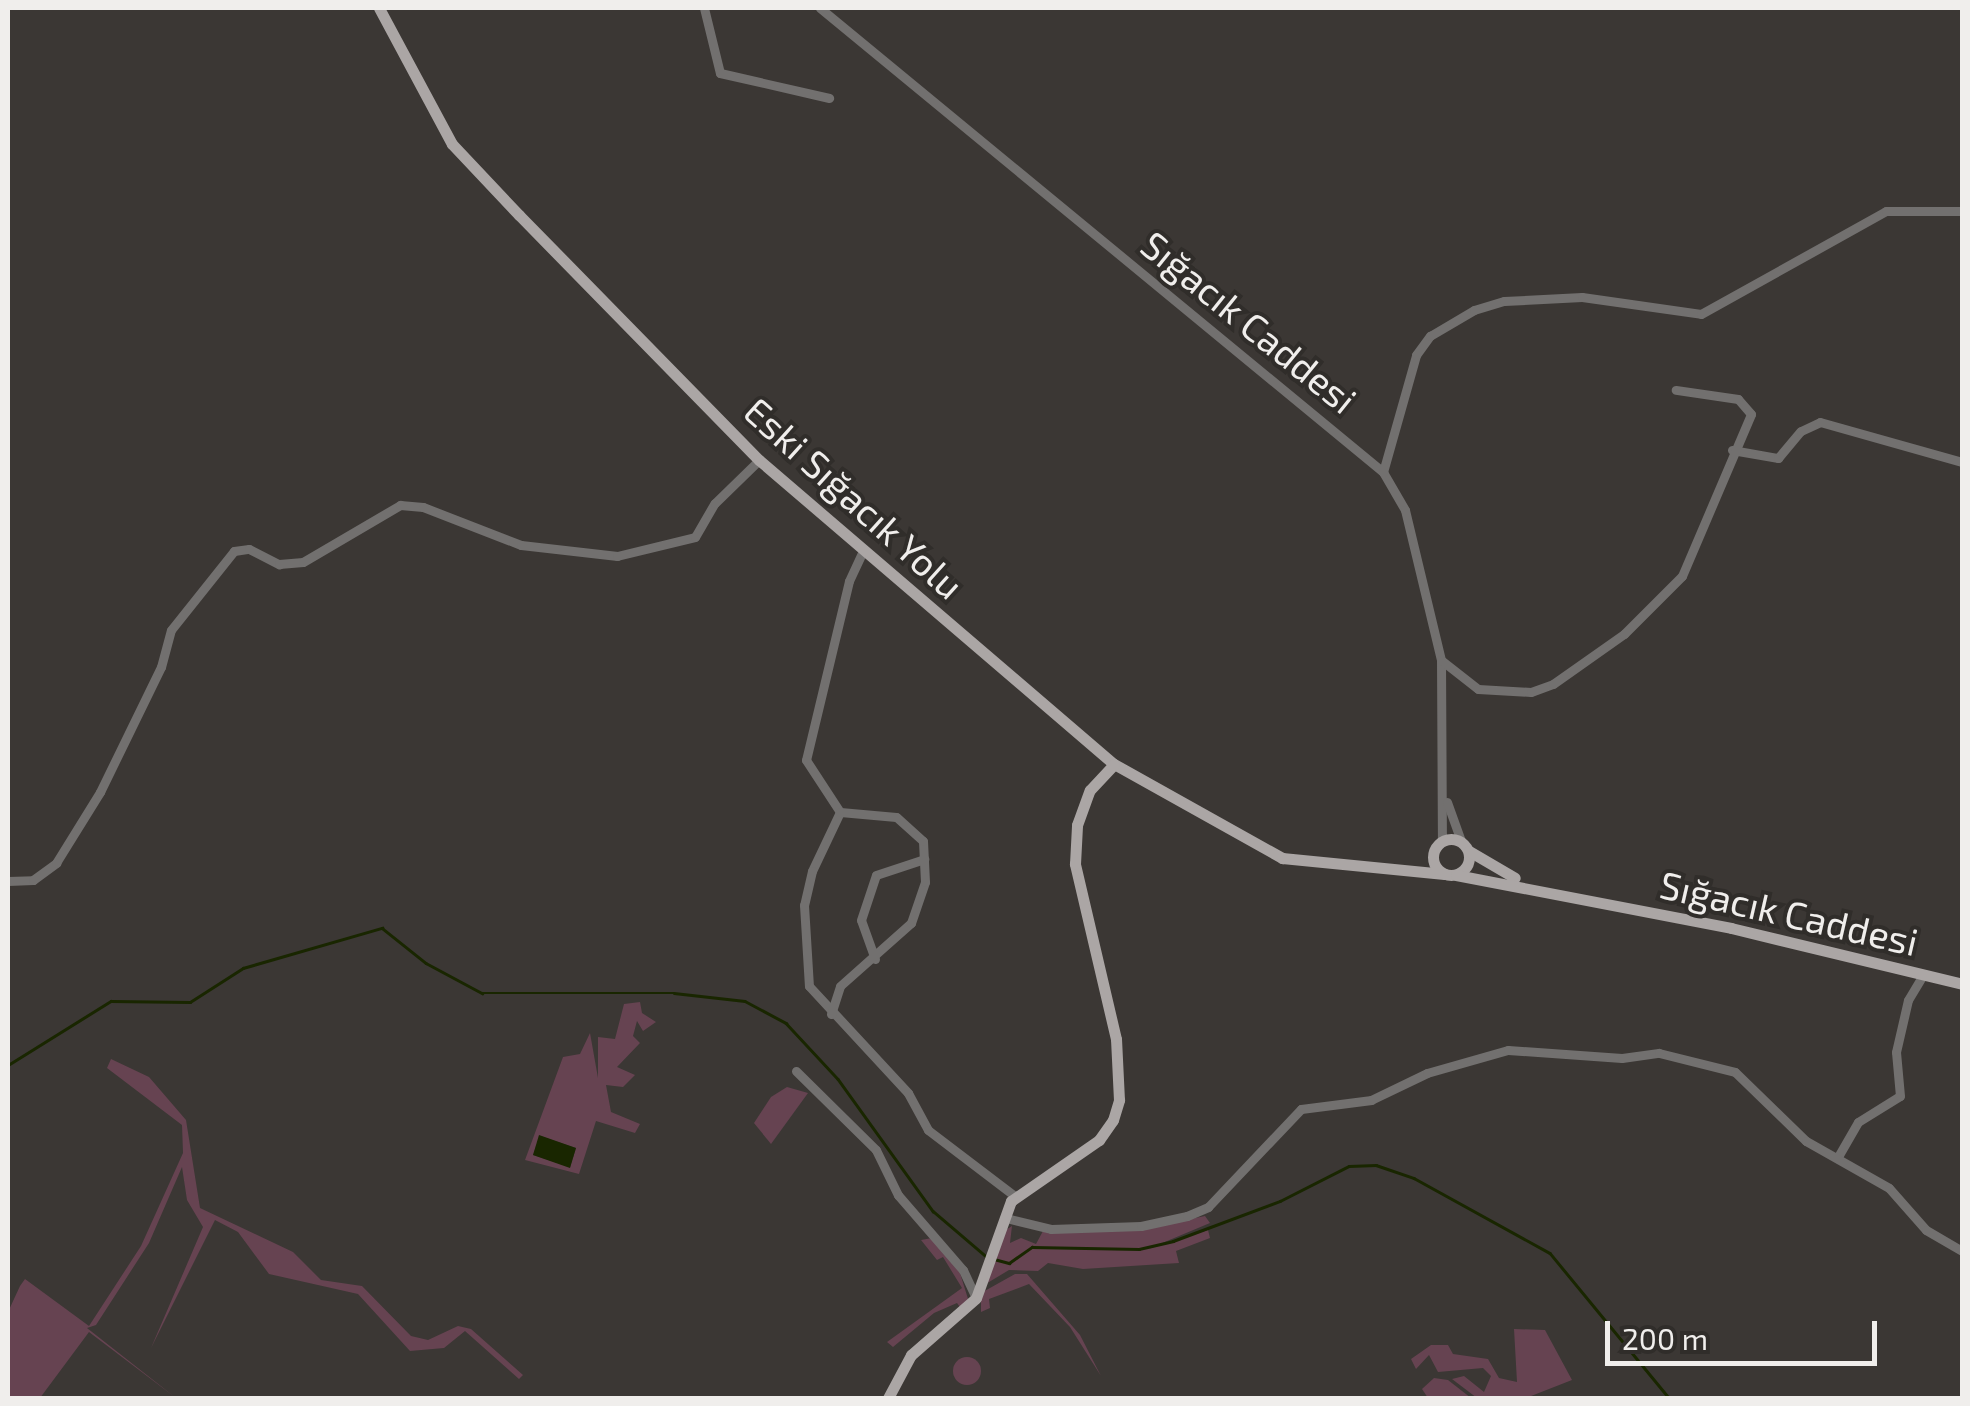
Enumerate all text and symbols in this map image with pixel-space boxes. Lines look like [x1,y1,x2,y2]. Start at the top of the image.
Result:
street label: Sığacık Caddesi [1132,221,1366,423]
street label: Eski Sığacık Yolu [735,387,973,609]
street label: Sığacık Caddesi [1655,861,1923,965]
scale bar [1610,1301,1882,1363]
text: 200 m [1622,1320,1708,1356]

